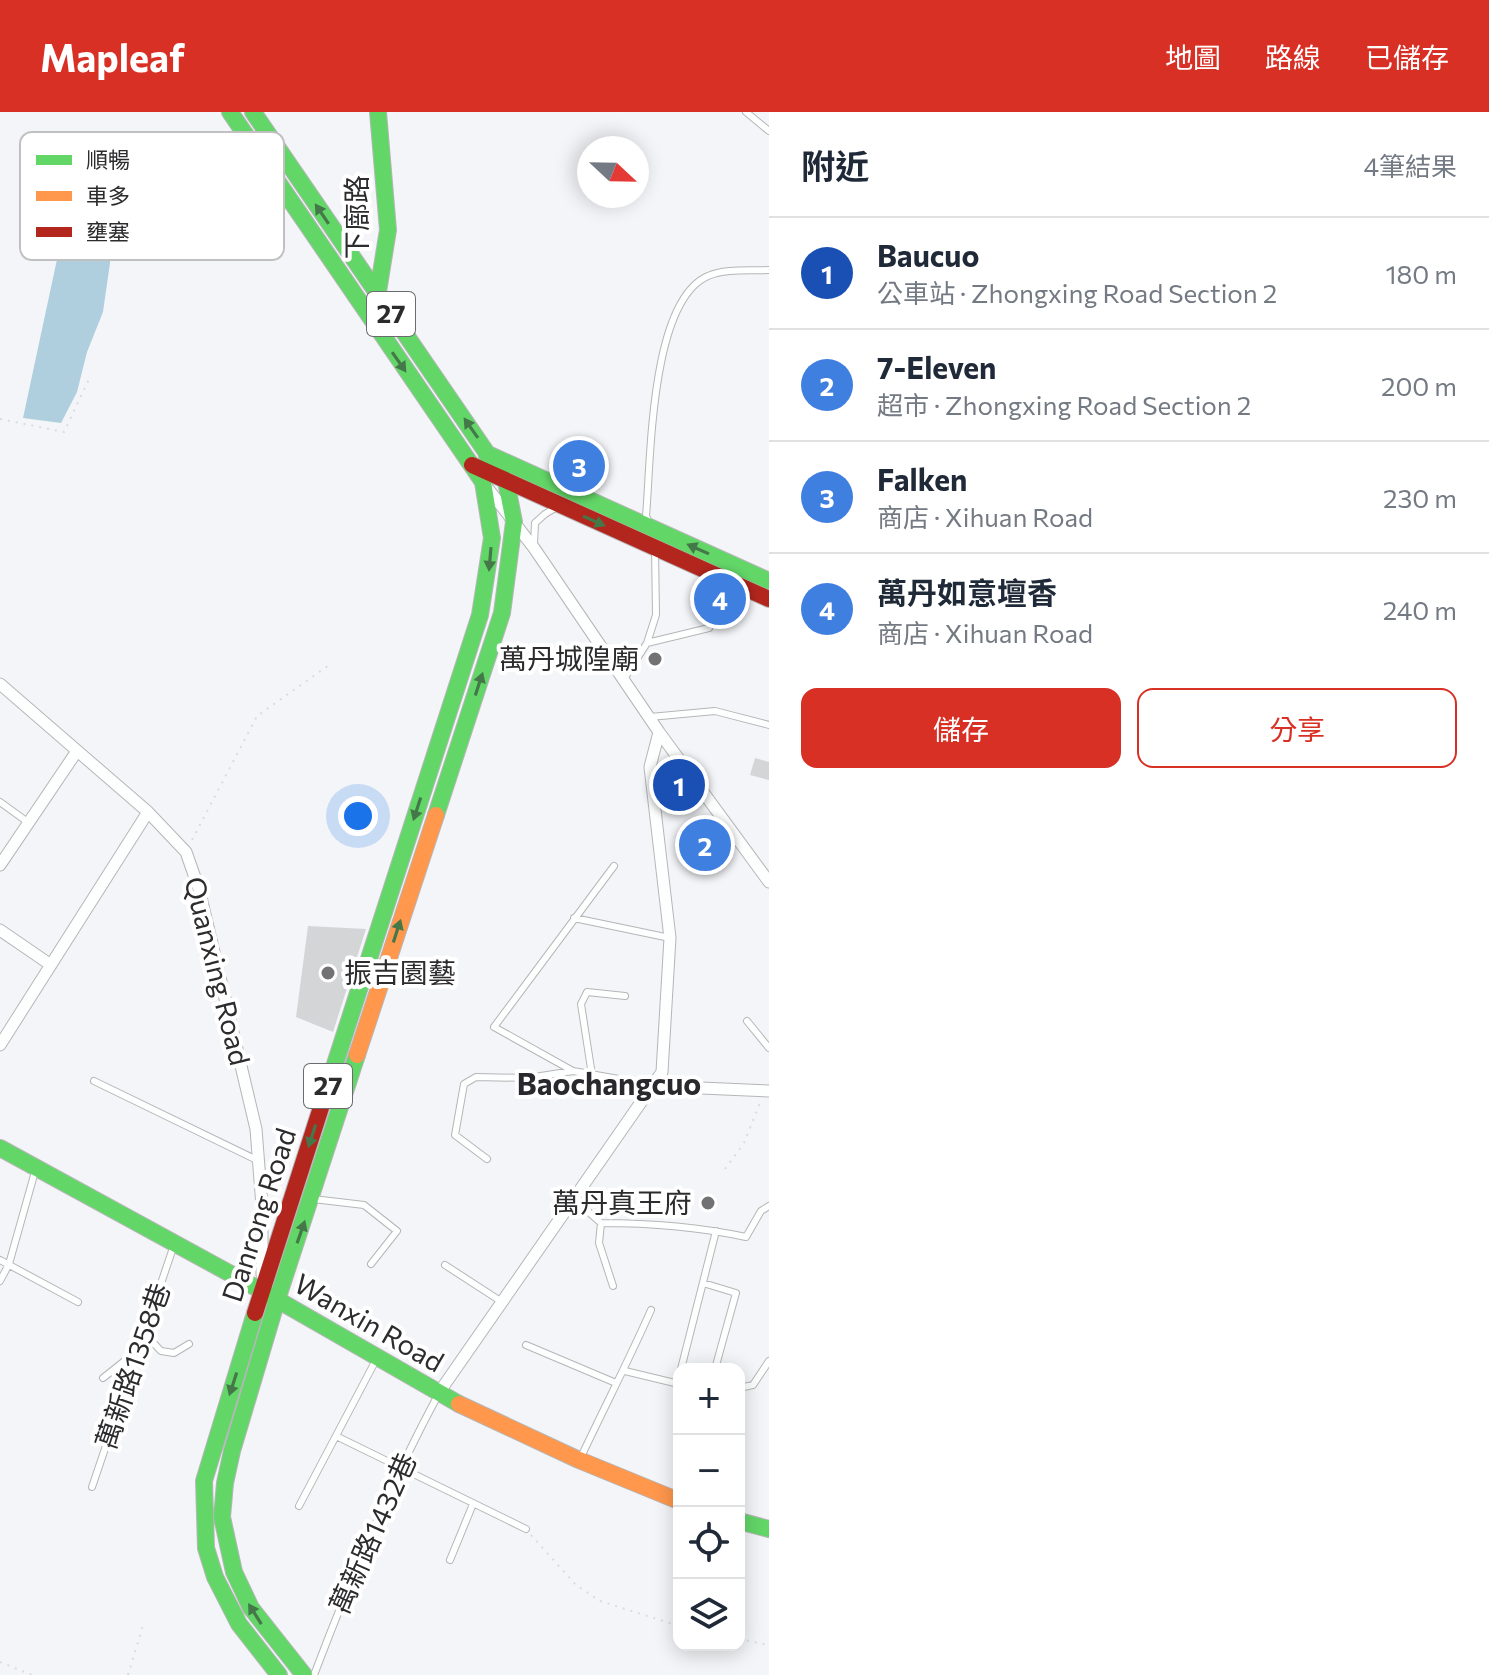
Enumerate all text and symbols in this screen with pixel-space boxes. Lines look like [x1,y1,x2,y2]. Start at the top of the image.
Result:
text: Mapleaf [40,33,185,80]
text: 地圖 [1165,40,1221,74]
text: 路線 [1265,40,1321,74]
text: 已儲存 [1365,40,1449,74]
legend [20,132,284,260]
north arrow [577,136,649,208]
text: 附近 [801,144,869,186]
text: 順暢 [86,146,130,173]
text: 4筆結果 [1363,150,1457,181]
street label: 下廍路 [339,175,373,259]
text: 車多 [86,182,130,209]
one-way arrow [315,204,330,225]
text: 壅塞 [86,218,130,245]
text: Baucuo [877,236,979,273]
text: 1 [821,258,833,289]
text: 180 m [1385,258,1457,289]
text: 公車站 · Zhongxing Road Section 2 [877,277,1277,308]
road number: 27 [367,292,415,336]
text: 7-Eleven [877,348,996,385]
one-way arrow [391,351,406,372]
text: 2 [820,370,834,401]
text: 200 m [1381,370,1457,401]
text: 超市 · Zhongxing Road Section 2 [877,389,1251,420]
one-way arrow [464,417,479,438]
pin: 3 [553,436,605,496]
text: Falken [877,460,967,497]
text: 3 [819,482,835,513]
text: 230 m [1383,482,1457,513]
text: 商店 · Xihuan Road [877,501,1093,532]
one-way arrow [582,514,606,528]
one-way arrow [686,542,710,556]
one-way arrow [483,547,496,572]
pin: 4 [694,569,746,629]
text: 萬丹如意壇香 [877,573,1057,610]
text: 4 [819,594,835,625]
text: 240 m [1383,594,1457,625]
text: 商店 · Xihuan Road [877,617,1093,648]
place label: 萬丹城隍廟 [499,641,639,675]
marker: 萬丹城隍廟 [646,650,664,668]
one-way arrow [473,672,485,696]
button: 儲存 [801,688,1121,768]
button: 分享 [1137,688,1457,768]
pin: 1 [653,755,705,815]
your location [338,796,378,836]
one-way arrow [411,797,423,821]
pin: 2 [679,815,731,875]
street label: Quanxing Road [178,873,258,1069]
one-way arrow [391,919,404,943]
place label: 振吉園藝 [344,955,456,989]
marker: 振吉園藝 [319,964,337,982]
road number: 27 [304,1064,352,1108]
district label: Baochangcuo [517,1064,701,1101]
street label: Danrong Road [214,1124,302,1306]
one-way arrow [305,1124,318,1148]
place label: 萬丹真王府 [552,1185,692,1219]
marker: 萬丹真王府 [699,1194,717,1212]
one-way arrow [295,1220,307,1244]
street label: Wanxin Road [289,1266,450,1379]
street label: 萬新路1358巷 [88,1278,176,1453]
map controls [673,1363,745,1651]
button: + [673,1363,745,1435]
one-way arrow [226,1372,238,1396]
button: − [673,1435,745,1507]
street label: 萬新路1432巷 [322,1447,423,1618]
button: locate [673,1507,745,1579]
button: layers [673,1579,745,1651]
one-way arrow [249,1603,263,1625]

